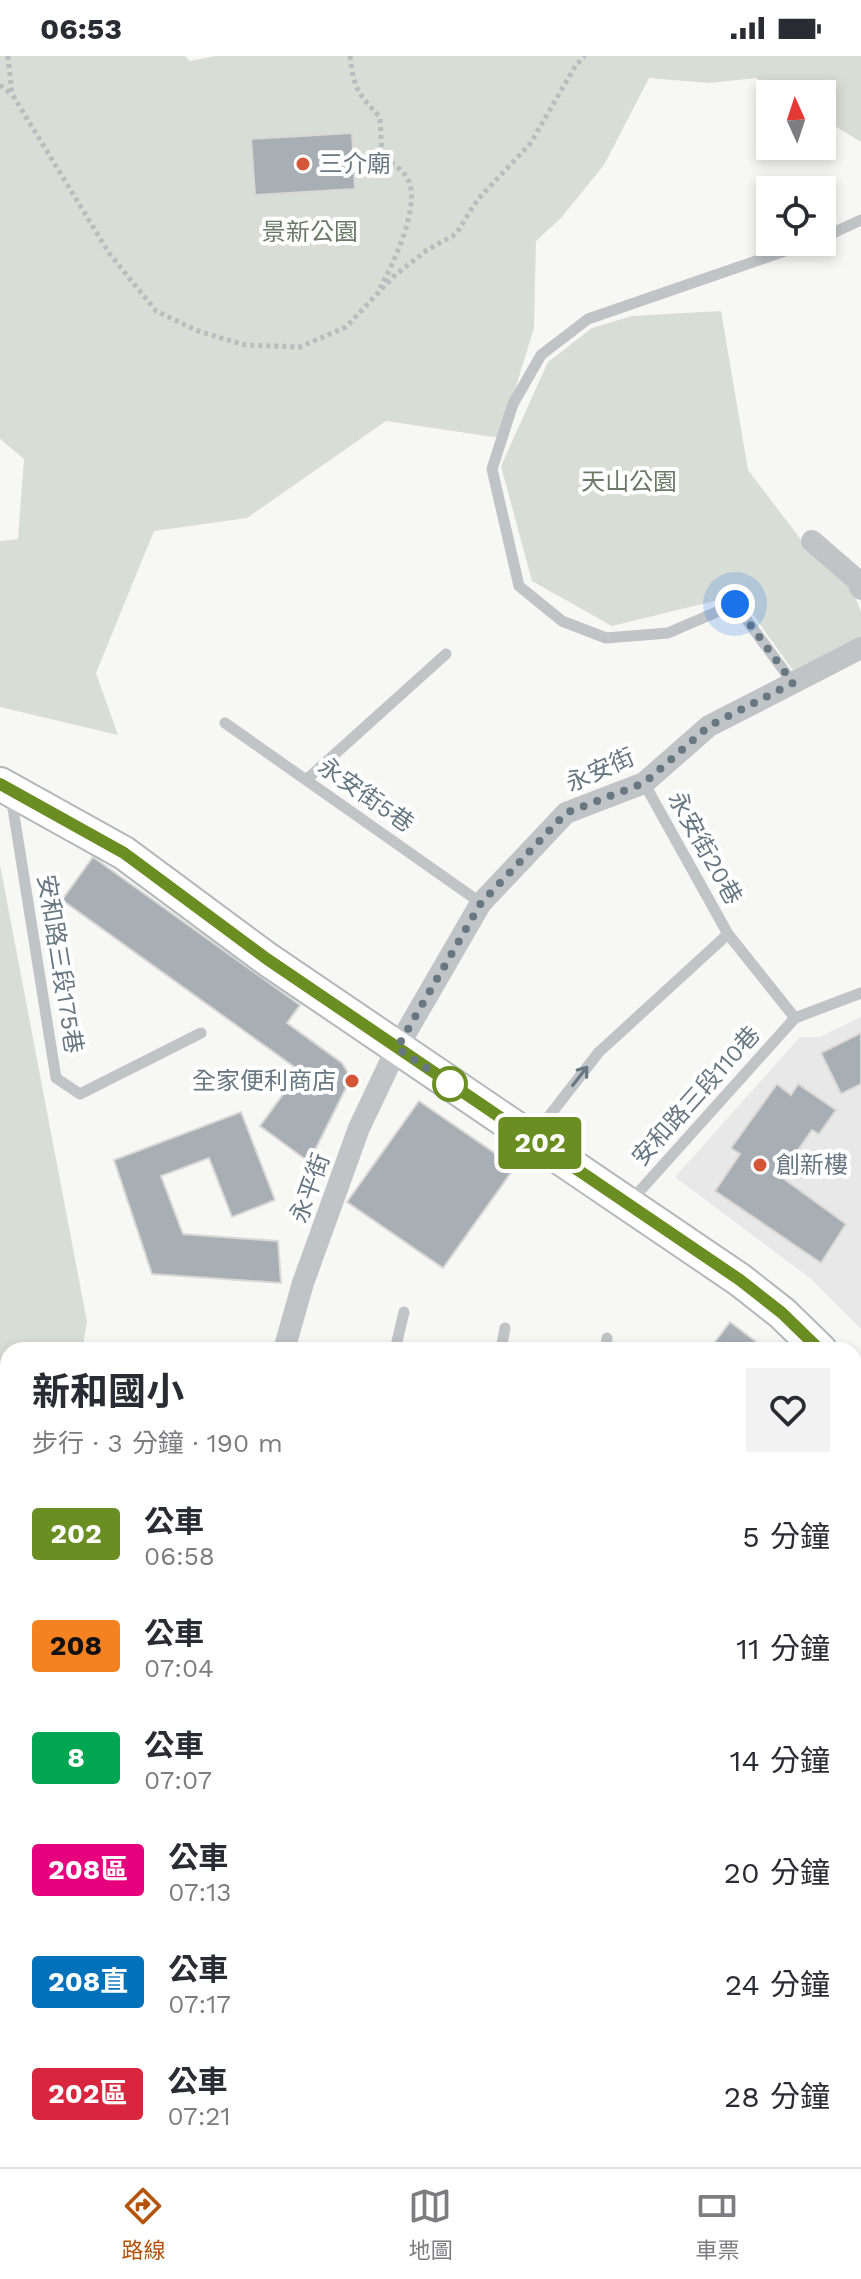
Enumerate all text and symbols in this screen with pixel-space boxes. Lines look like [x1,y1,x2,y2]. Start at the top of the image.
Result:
text: 06:53 [40,11,122,46]
north arrow [756,80,836,160]
map controls [756,80,836,256]
place label: 三介廟 [319,150,391,178]
marker: 三介廟 [294,155,312,173]
button: locate [756,176,836,256]
park label: 景新公園 [262,218,358,246]
park label: 天山公園 [581,468,677,496]
your location [715,584,755,624]
street label: 永安街 [561,743,639,797]
street label: 永安街5巷 [313,752,419,838]
street label: 永安街20巷 [662,787,748,909]
street label: 安和路三段175巷 [32,873,88,1055]
street label: 安和路三段110巷 [626,1021,766,1171]
one-way arrow [571,1066,588,1087]
place label: 全家便利商店 [192,1067,336,1095]
unlabelled marker [433,1067,467,1101]
marker: 全家便利商店 [343,1072,361,1090]
line badge: 202 [494,1117,586,1169]
text: 202 [514,1126,566,1159]
street label: 永平街 [285,1149,335,1227]
place label: 創新樓 [776,1151,848,1179]
marker: 創新樓 [751,1156,769,1174]
button: heart [746,1368,830,1452]
text: 新和國小 [32,1370,184,1414]
text: 步行 · 3 分鐘 · 190 m [32,1428,283,1458]
text: 公車 [144,1504,204,1539]
text: 202 [50,1517,102,1550]
text: 5 分鐘 [742,1519,830,1554]
text: 06:58 [144,1541,215,1571]
text: 公車 [144,1616,204,1651]
text: 208 [50,1629,102,1662]
text: 11 分鐘 [736,1631,830,1666]
text: 07:04 [144,1653,214,1683]
text: 公車 [144,1728,204,1763]
text: 8 [67,1741,85,1774]
text: 14 分鐘 [730,1743,830,1778]
text: 07:07 [144,1765,212,1795]
text: 公車 [168,1840,228,1875]
text: 208區 [48,1853,128,1886]
text: 20 分鐘 [724,1855,830,1890]
text: 07:13 [168,1877,232,1907]
text: 公車 [168,1952,228,1987]
text: 208直 [48,1965,128,1998]
text: 24 分鐘 [725,1967,830,2002]
text: 07:17 [168,1989,231,2019]
text: 公車 [167,2064,227,2099]
text: 202區 [48,2077,127,2110]
text: 28 分鐘 [724,2079,830,2114]
text: 07:21 [167,2101,231,2131]
tab: 路線 [121,2184,166,2264]
tab: 地圖 [408,2184,453,2264]
tab: 車票 [695,2184,740,2264]

